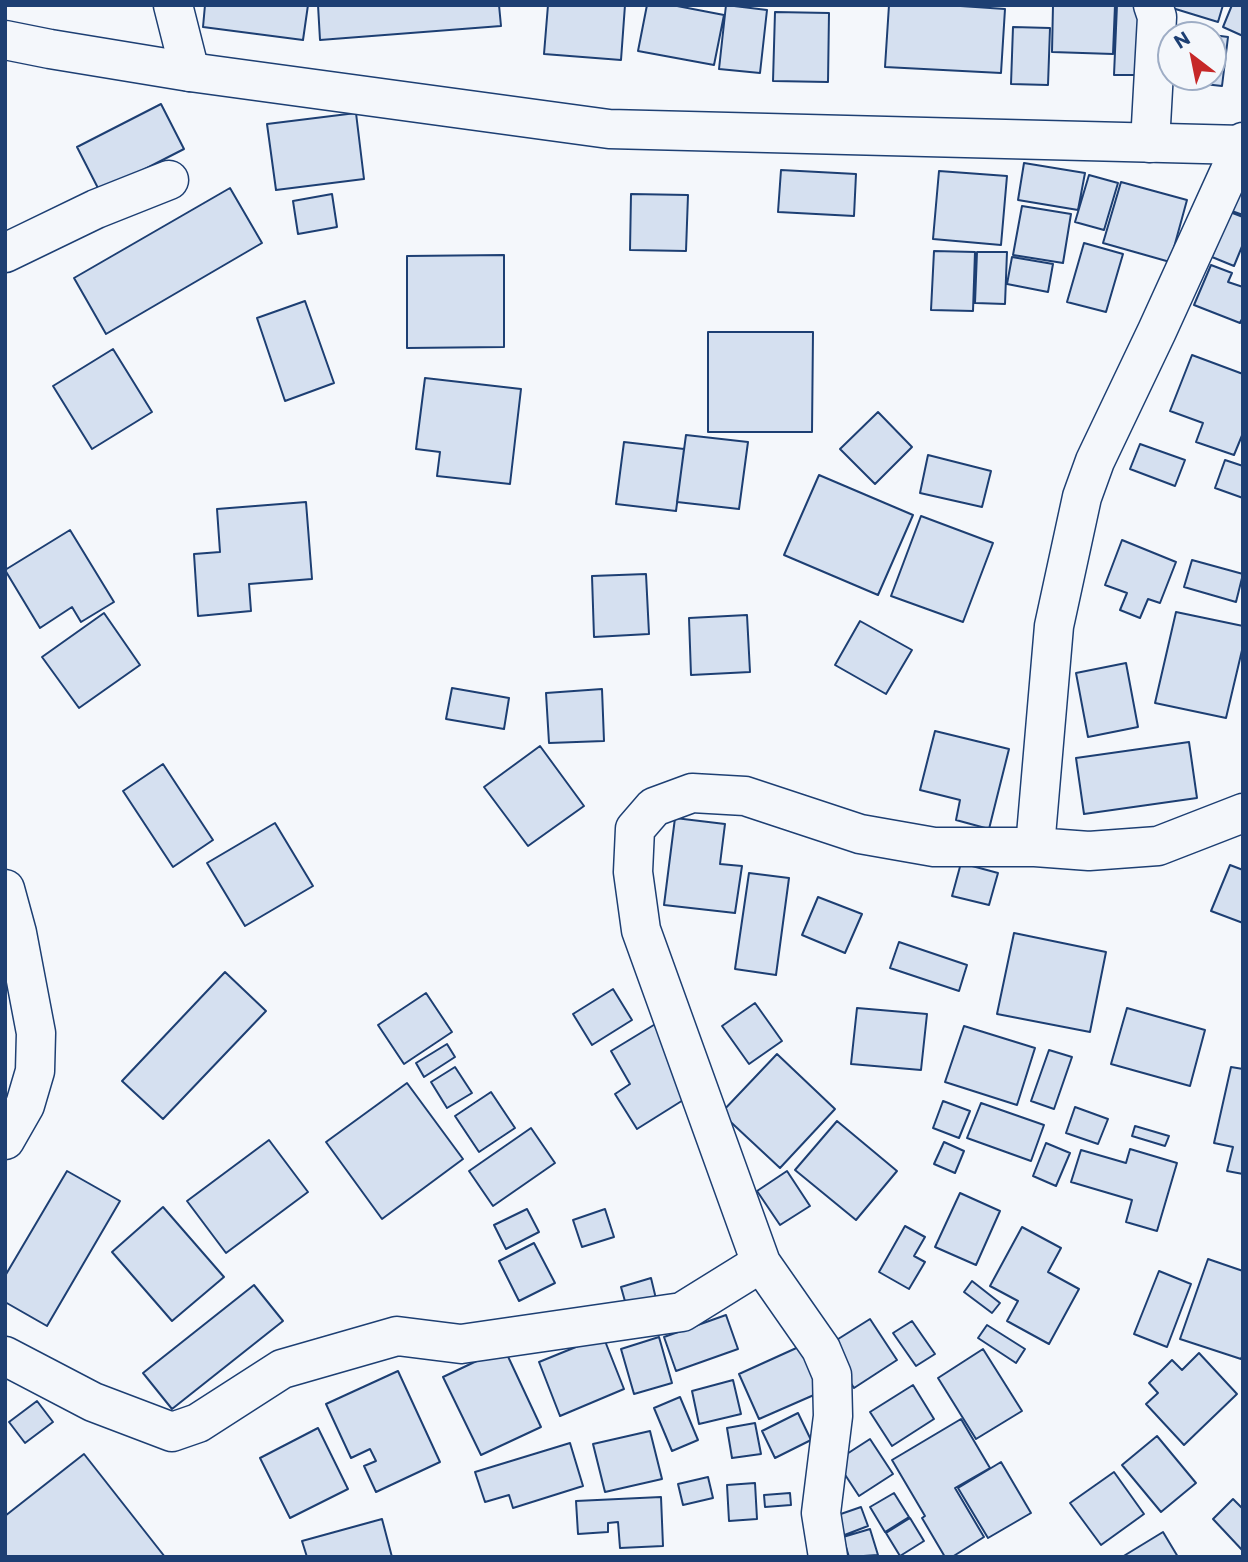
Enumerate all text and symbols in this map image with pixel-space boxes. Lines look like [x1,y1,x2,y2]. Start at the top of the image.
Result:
north arrow [1157,21,1227,91]
text: N [1170,26,1194,53]

